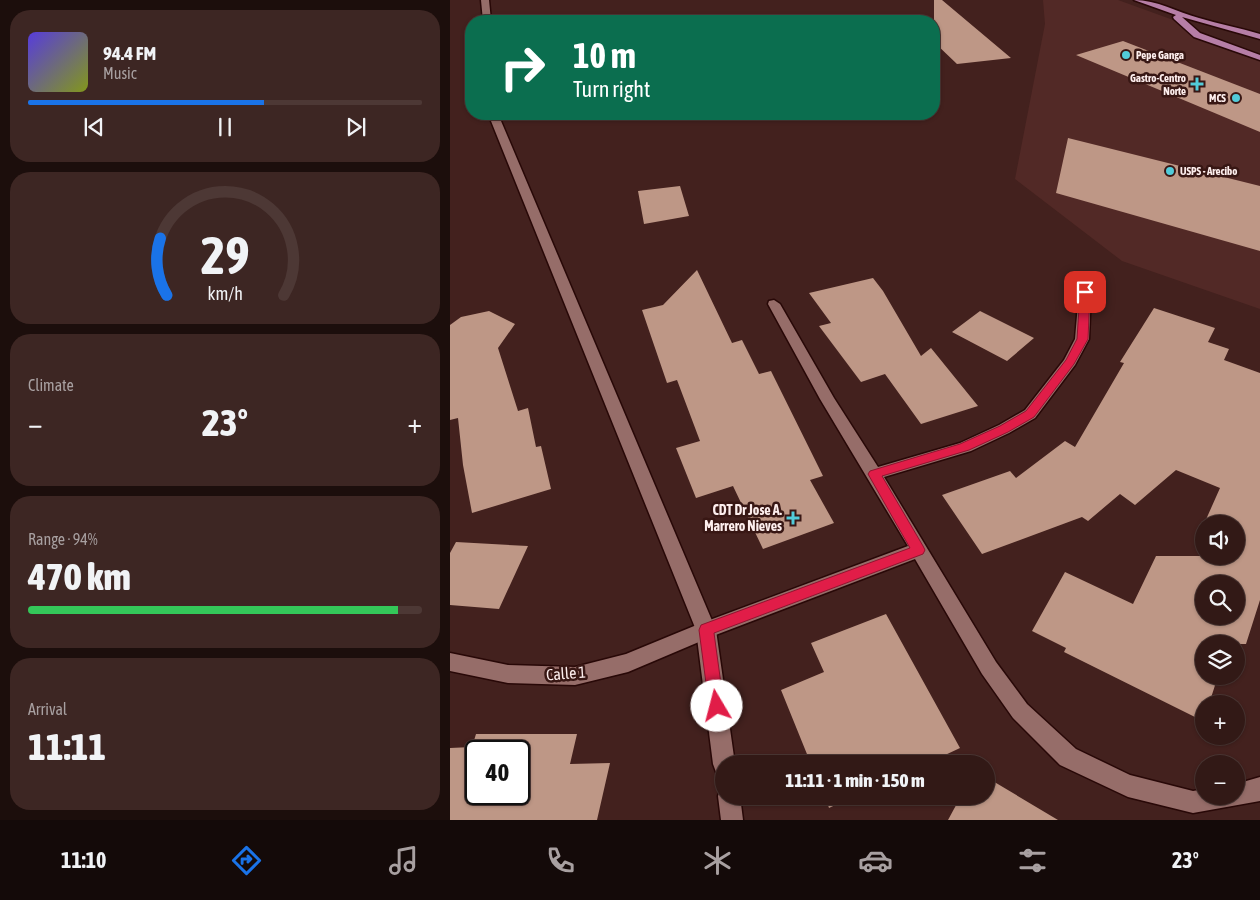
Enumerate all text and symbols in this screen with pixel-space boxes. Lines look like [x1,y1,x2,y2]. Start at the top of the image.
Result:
icon: right [490,35,555,100]
text: 10 m [573,35,636,75]
text: 94.4 FM [103,42,156,64]
marker: Pepe Ganga [1120,49,1132,61]
place label: Pepe Ganga [1136,49,1184,61]
text: Music [103,64,137,82]
place label: Gastro-Centro Norte [1130,72,1186,97]
text: Turn right [573,76,650,102]
marker: Gastro-Centro Norte [1190,77,1204,91]
place label: MCS [1209,92,1226,104]
marker: MCS [1230,92,1242,104]
icon: previous [80,113,108,141]
icon: pause [211,113,239,141]
icon: next [342,113,370,141]
marker: USPS - Arecibo [1164,165,1176,177]
place label: USPS - Arecibo [1180,165,1237,177]
text: 29 [201,225,249,285]
pin [1064,271,1106,313]
icon: arrive [1071,278,1099,306]
text: km/h [207,283,243,304]
text: Climate [28,376,74,394]
text: 23° [202,401,248,444]
text: − [28,407,43,439]
text: + [407,407,422,439]
place label: CDT Dr Jose A. Marrero Nieves [704,502,782,534]
marker: CDT Dr Jose A. Marrero Nieves [786,511,800,525]
map controls [1195,515,1245,805]
button: sound [1195,515,1245,565]
text: Range · 94% [28,530,98,548]
text: 470 km [28,555,131,598]
button: search [1195,575,1245,625]
button: layers [1195,635,1245,685]
street label: Calle 1 [545,663,587,683]
position arrow [690,679,742,731]
button: + [1195,695,1245,745]
text: Arrival [28,700,67,718]
text: 11:11 [28,725,106,768]
speed limit sign: 40 [465,740,530,805]
button: − [1195,755,1245,805]
text: 11:11 · 1 min · 150 m [785,769,925,791]
icon: directions [229,843,264,878]
icon: music [386,843,421,878]
icon: phone [543,843,578,878]
icon: climate [700,843,735,878]
icon: car [858,843,893,878]
icon: filters [1015,843,1050,878]
text: 11:10 [61,847,106,873]
text: 23° [1172,847,1199,873]

